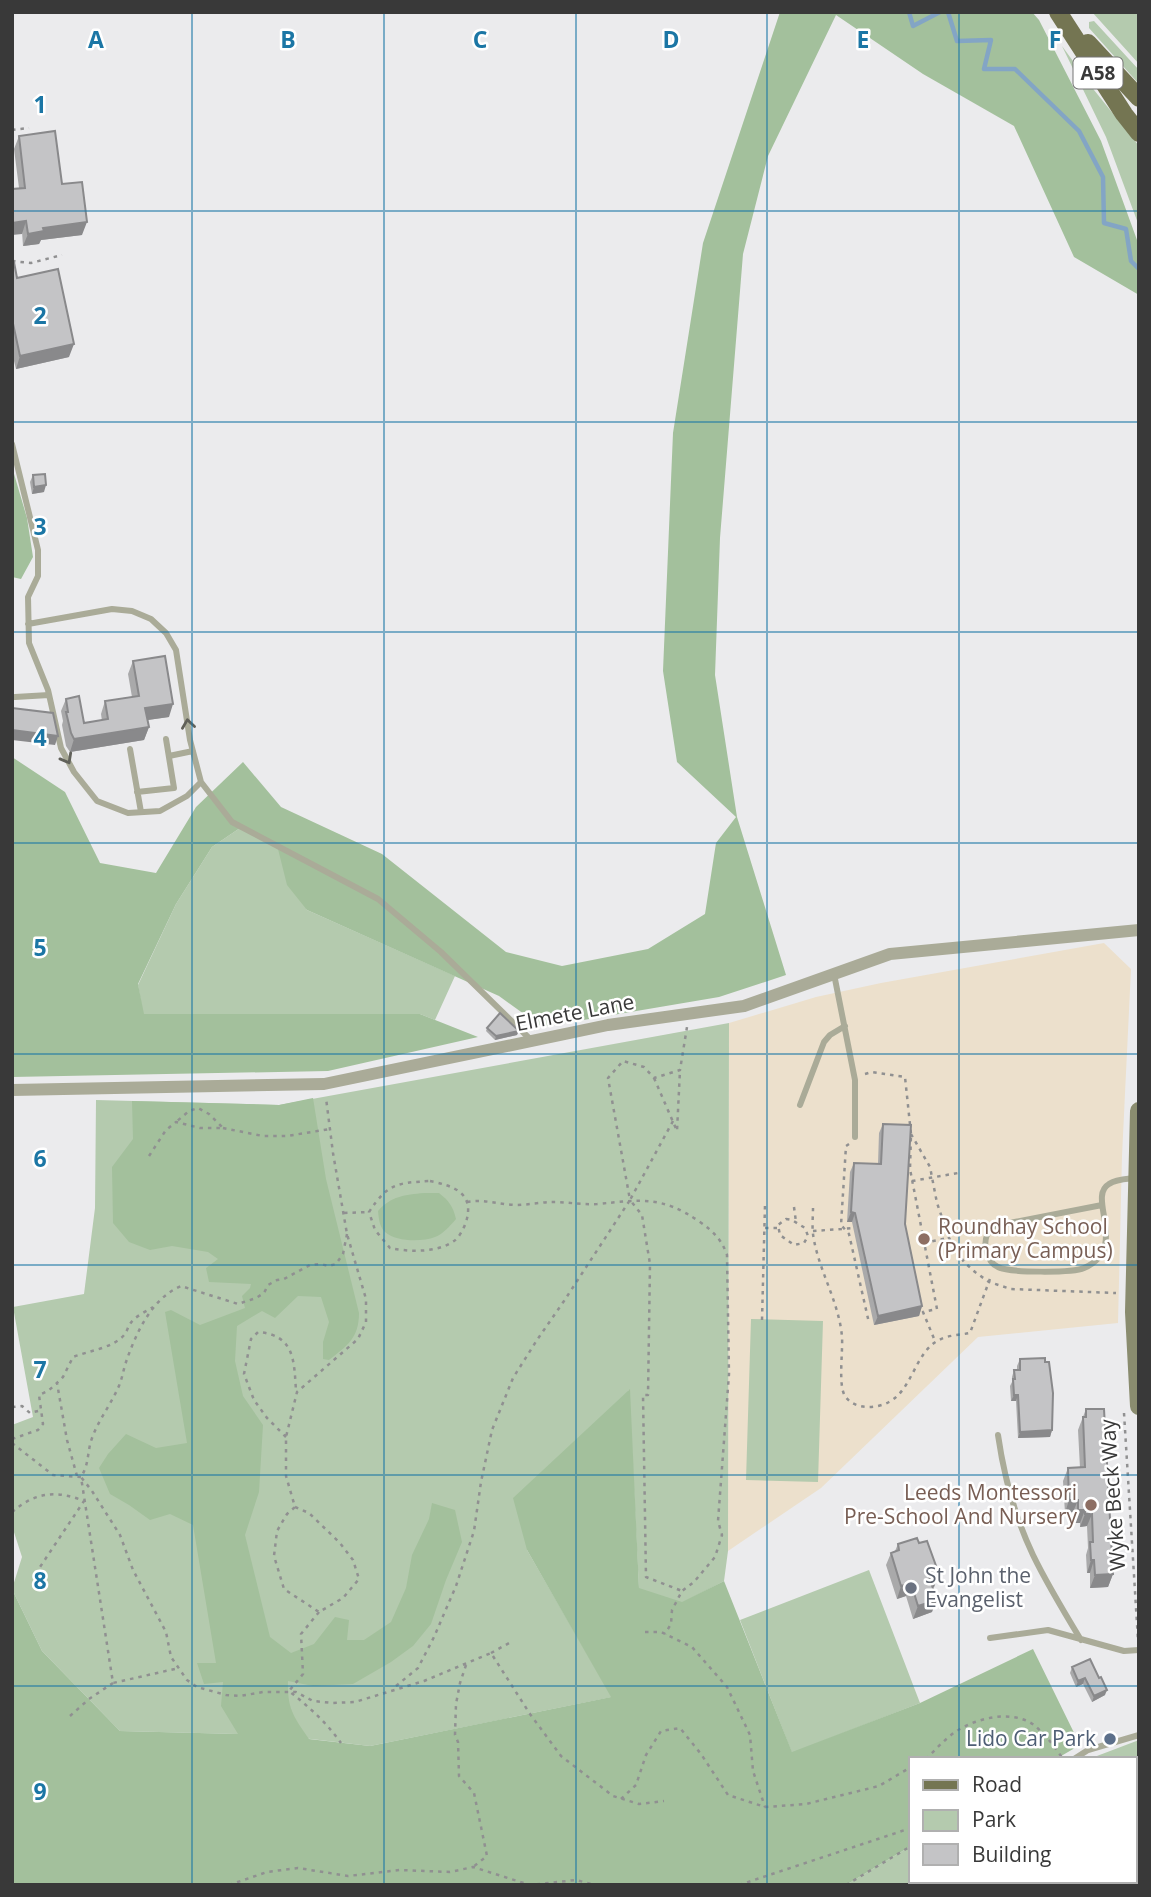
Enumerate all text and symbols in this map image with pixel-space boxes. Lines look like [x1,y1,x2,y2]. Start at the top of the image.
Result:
text: A [88,23,104,55]
text: B [280,23,296,55]
text: C [473,23,487,55]
text: D [662,23,680,55]
text: E [857,23,869,55]
text: F [1049,23,1061,55]
road number: A58 [1074,58,1122,88]
text: 1 [33,88,47,120]
text: 2 [33,299,47,331]
text: 3 [33,510,47,542]
one-way arrow [181,718,196,730]
text: 4 [33,721,47,753]
one-way arrow [59,752,72,764]
text: 5 [33,931,47,963]
street label: Elmete Lane [513,987,637,1037]
text: 6 [33,1142,47,1174]
place label: Roundhay School (Primary Campus) [938,1212,1113,1264]
marker: Roundhay School (Primary Campus) [916,1231,932,1247]
text: 7 [33,1353,47,1385]
street label: Wyke Beck Way [1093,1418,1131,1572]
place label: Leeds Montessori Pre-School And Nursery [844,1478,1077,1530]
marker: Leeds Montessori Pre-School And Nursery [1083,1497,1099,1513]
place label: St John the Evangelist [925,1561,1031,1613]
text: 8 [33,1564,47,1596]
marker: St John the Evangelist [903,1580,919,1596]
place label: Lido Car Park [966,1724,1096,1752]
marker: Lido Car Park [1102,1731,1118,1747]
legend [909,1757,1137,1883]
text: Road [972,1770,1022,1798]
text: 9 [33,1775,47,1807]
text: Park [972,1805,1016,1833]
text: Building [972,1840,1051,1868]

